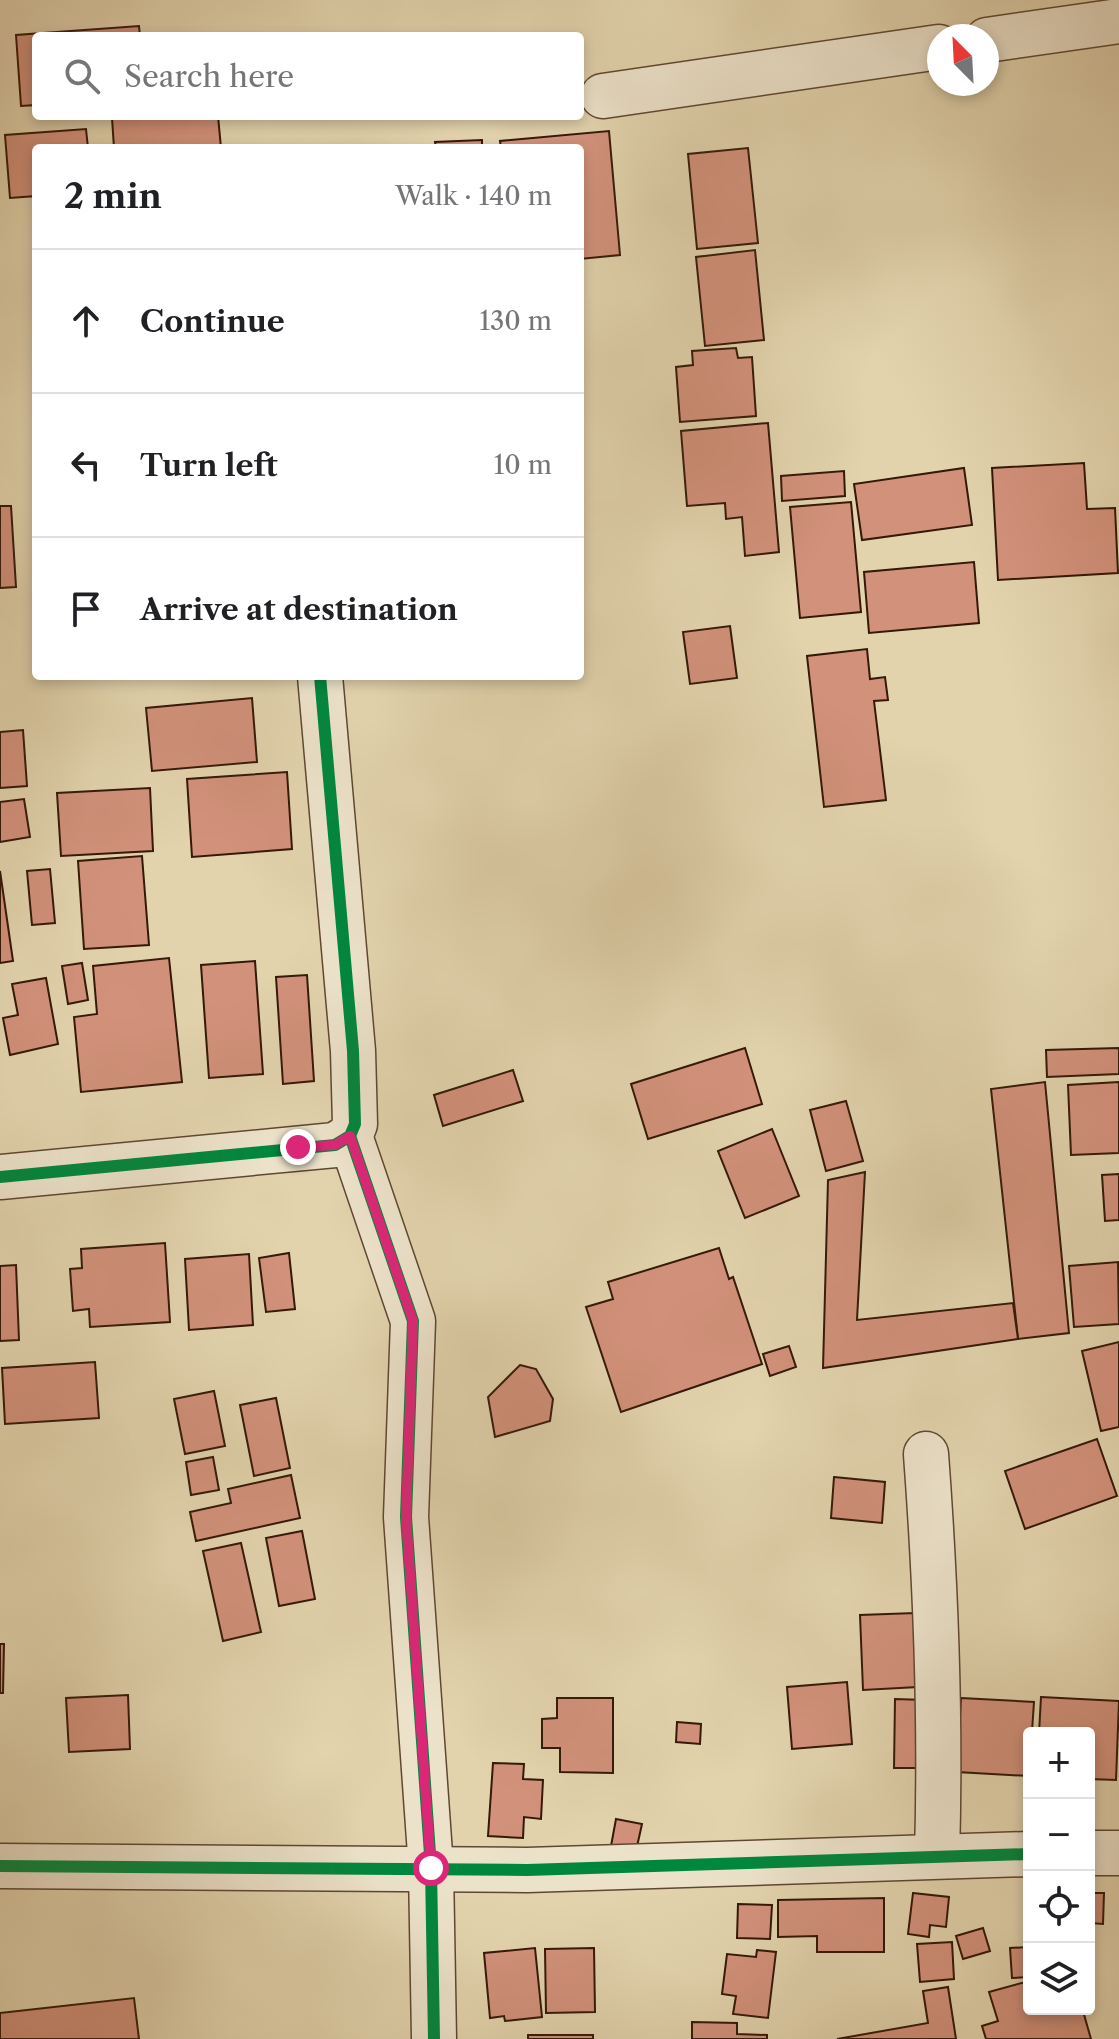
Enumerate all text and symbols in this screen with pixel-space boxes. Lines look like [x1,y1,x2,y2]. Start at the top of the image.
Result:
north arrow [927,24,999,96]
search box [32,32,584,120]
icon: search [60,54,104,98]
text: Search here [124,58,294,95]
text: 2 min [64,175,162,217]
text: Walk · 140 m [395,180,552,212]
icon: ahead [64,299,108,343]
text: Continue [140,303,285,340]
text: 130 m [479,305,552,337]
icon: left [64,443,108,487]
text: Turn left [140,447,277,484]
text: 10 m [493,449,552,481]
icon: arrive [64,587,108,631]
text: Arrive at destination [140,591,458,628]
route end [280,1129,316,1165]
map controls [1023,1727,1095,2015]
button: + [1023,1727,1095,1799]
button: − [1023,1799,1095,1871]
route start [413,1850,449,1886]
button: locate [1023,1871,1095,1943]
button: layers [1023,1943,1095,2015]

